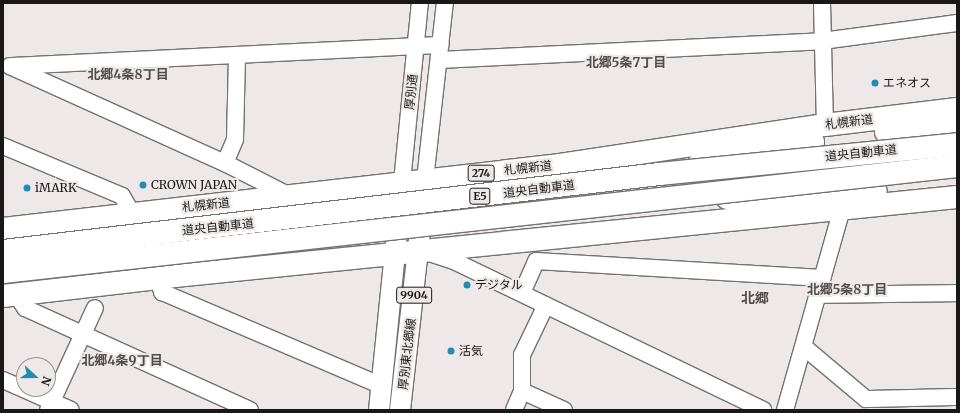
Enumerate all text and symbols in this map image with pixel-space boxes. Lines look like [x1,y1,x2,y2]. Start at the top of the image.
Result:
district label: 北郷5条7丁目 [586,55,666,71]
district label: 北郷4条8丁目 [87,67,169,83]
street label: 厚別通 [402,73,420,111]
place label: エネオス [883,76,931,90]
marker: エネオス [870,78,880,88]
street label: 札幌新道 [824,112,874,132]
street label: 道央自動車道 [824,142,898,164]
street label: 札幌新道 [503,158,553,178]
road number: 274 [467,164,495,182]
street label: 道央自動車道 [502,177,576,201]
place label: CROWN JAPAN [151,178,237,192]
marker: CROWN JAPAN [138,180,148,190]
place label: iMARK [35,181,77,195]
marker: iMARK [22,183,32,193]
road number: E5 [469,187,491,205]
street label: 札幌新道 [181,195,231,215]
street label: 道央自動車道 [181,216,255,238]
place label: デジタル [475,278,523,292]
marker: デジタル [462,280,472,290]
district label: 北郷5条8丁目 [807,282,887,298]
road number: 9904 [396,286,432,304]
district label: 北郷 [741,290,769,306]
street label: 厚別東北郷線 [395,317,419,391]
place label: 活気 [459,344,483,358]
marker: 活気 [446,346,456,356]
district label: 北郷4条9丁目 [81,353,163,369]
north arrow [16,357,56,397]
text: N [38,374,54,388]

